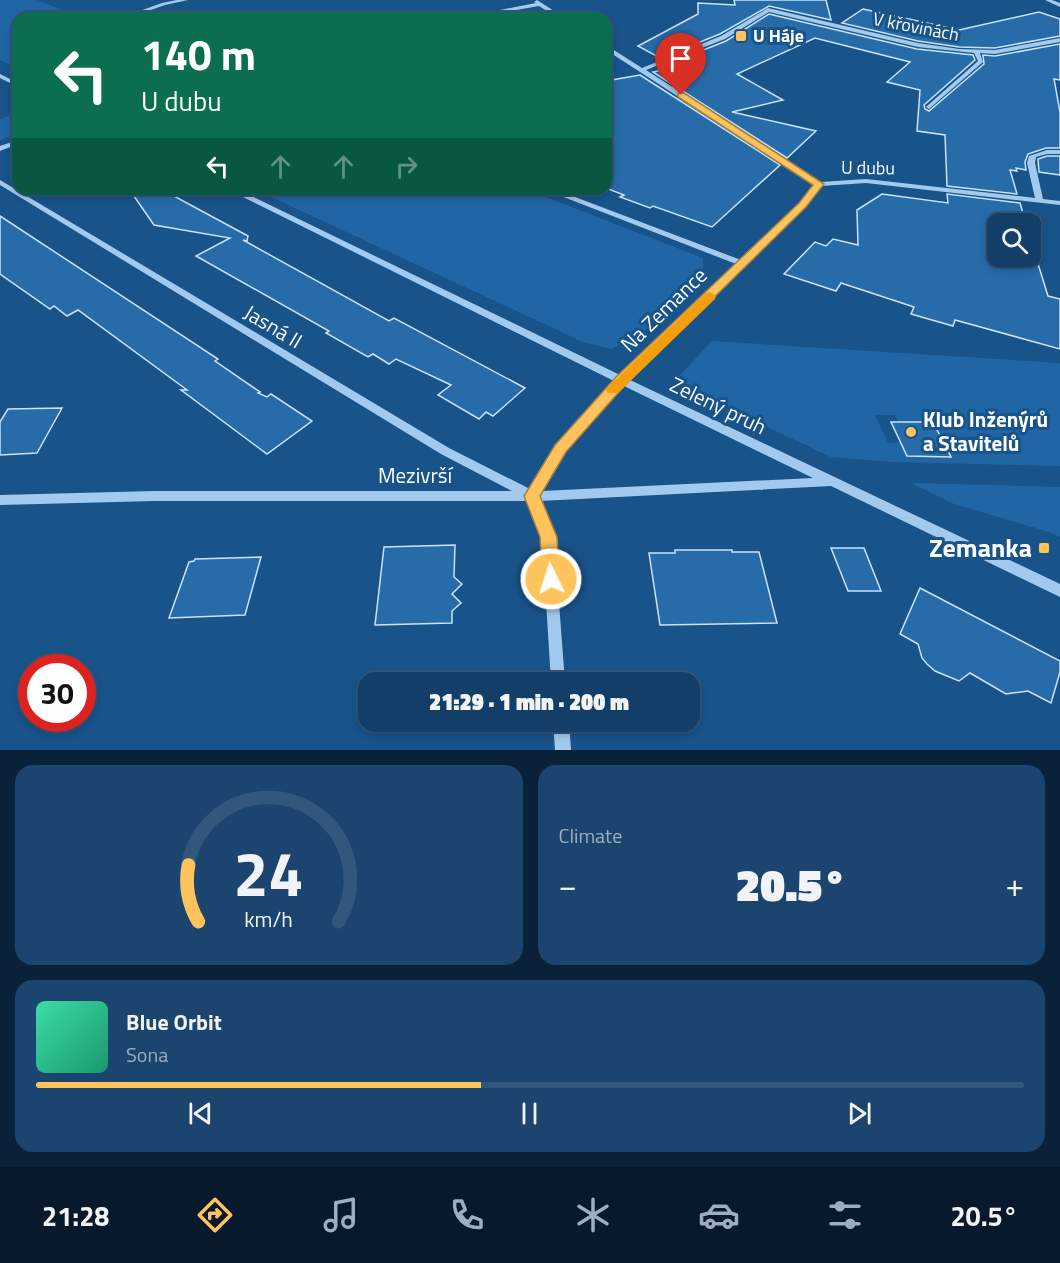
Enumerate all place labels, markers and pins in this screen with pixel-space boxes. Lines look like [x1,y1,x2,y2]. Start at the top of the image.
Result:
place label: U Háje [753,22,804,49]
marker: U Háje [734,29,748,43]
pin [655,33,706,95]
place label: Klub Inženýrů a Stavitelů [923,403,1048,459]
marker: Klub Inženýrů a Stavitelů [904,425,918,439]
place label: Zemanka [929,528,1032,567]
marker: Zemanka [1037,541,1051,555]

